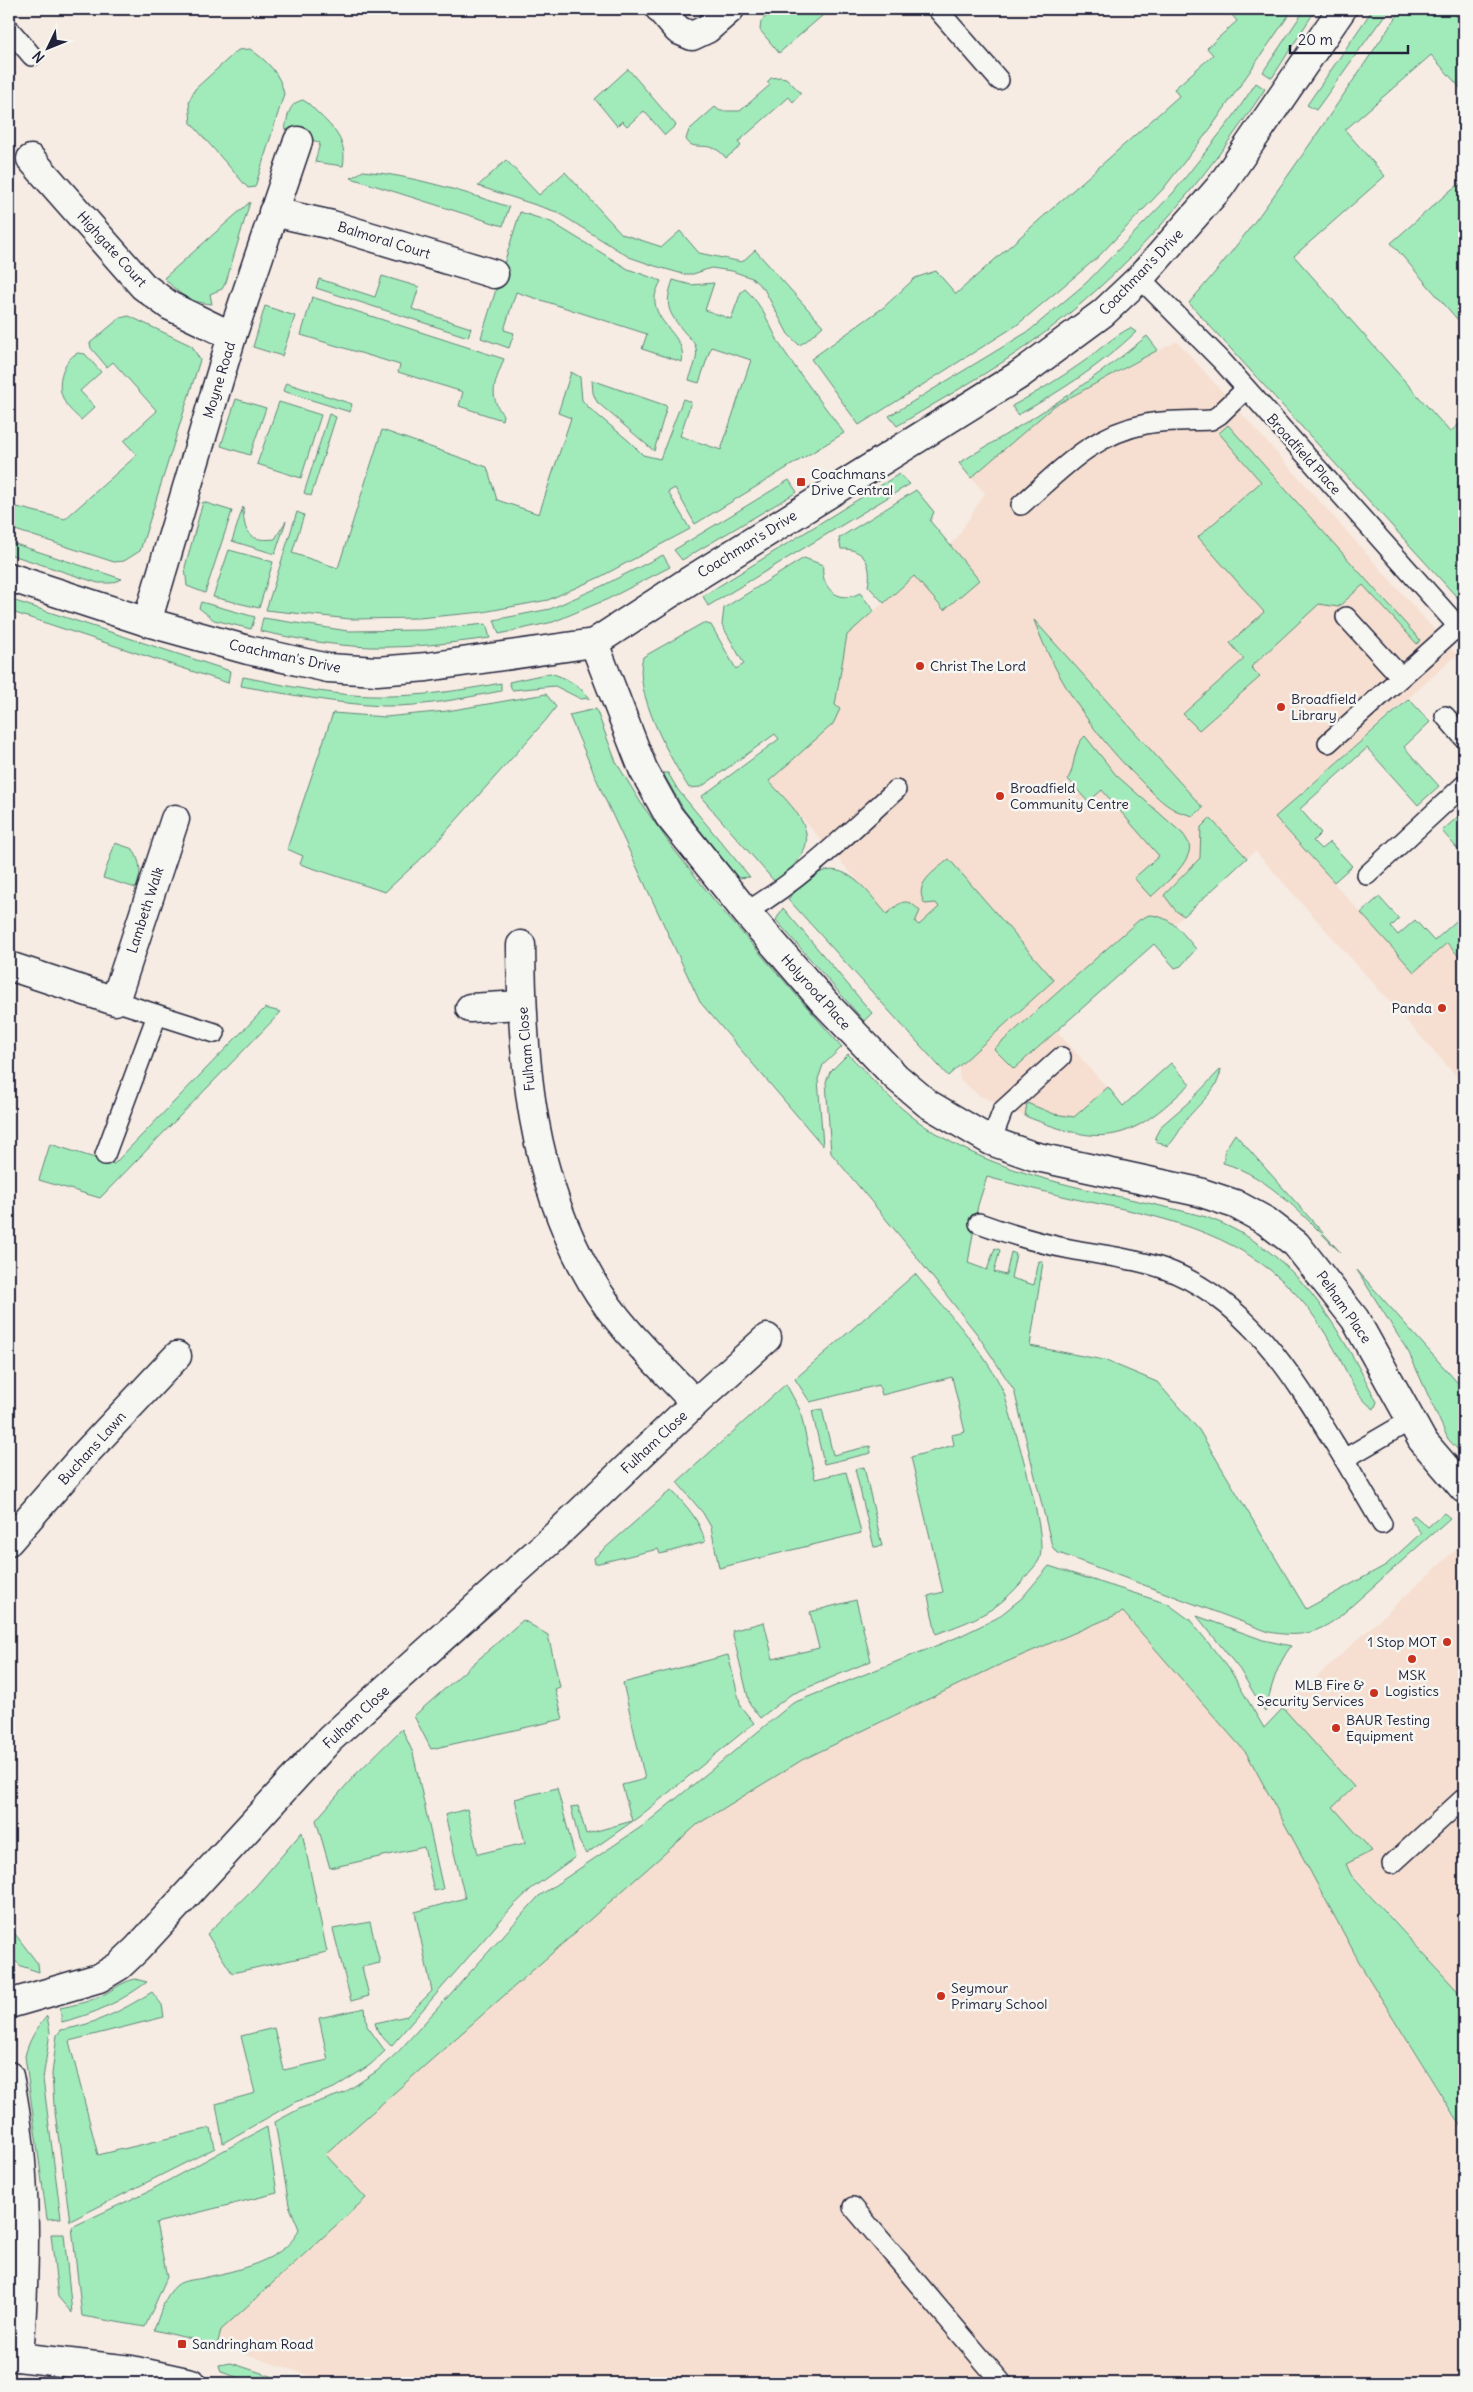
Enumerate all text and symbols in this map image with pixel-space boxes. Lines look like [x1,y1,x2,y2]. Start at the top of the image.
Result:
north arrow [22,22,72,72]
scale bar [1290,22,1408,54]
text: 20 m [1298,30,1333,49]
text: N [29,47,48,67]
street label: Highgate Court [73,207,151,291]
street label: Balmoral Court [335,217,433,263]
street label: Coachman's Drive [1095,225,1187,319]
street label: Moyne Road [199,340,239,420]
street label: Broadfield Place [1263,410,1345,498]
place label: Coachmans Drive Central [811,465,893,499]
marker: Coachmans Drive Central [795,476,807,488]
street label: Coachman's Drive [694,506,800,582]
street label: Coachman's Drive [228,635,342,677]
place label: Christ The Lord [930,657,1026,675]
marker: Christ The Lord [914,660,926,672]
place label: Broadfield Library [1291,690,1356,724]
marker: Broadfield Library [1275,701,1287,713]
place label: Broadfield Community Centre [1010,779,1129,813]
marker: Broadfield Community Centre [994,790,1006,802]
street label: Lambeth Walk [123,865,167,955]
street label: Holyrood Place [777,950,855,1034]
place label: Panda [1392,999,1432,1017]
marker: Panda [1436,1002,1448,1014]
street label: Fulham Close [513,1006,539,1092]
street label: Pelham Place [1312,1267,1376,1347]
street label: Buchans Lawn [54,1407,130,1489]
street label: Fulham Close [617,1407,691,1477]
place label: 1 Stop MOT [1368,1633,1437,1651]
marker: 1 Stop MOT [1441,1636,1453,1648]
marker: MSK Logistics [1406,1653,1418,1665]
place label: MSK Logistics [1385,1666,1439,1700]
place label: MLB Fire & Security Services [1257,1676,1364,1710]
street label: Fulham Close [319,1682,393,1752]
marker: MLB Fire & Security Services [1368,1687,1380,1699]
place label: BAUR Testing Equipment [1346,1711,1430,1745]
marker: BAUR Testing Equipment [1330,1722,1342,1734]
place label: Seymour Primary School [951,1979,1047,2013]
marker: Seymour Primary School [935,1990,947,2002]
place label: Sandringham Road [192,2335,313,2353]
marker: Sandringham Road [176,2338,188,2350]

